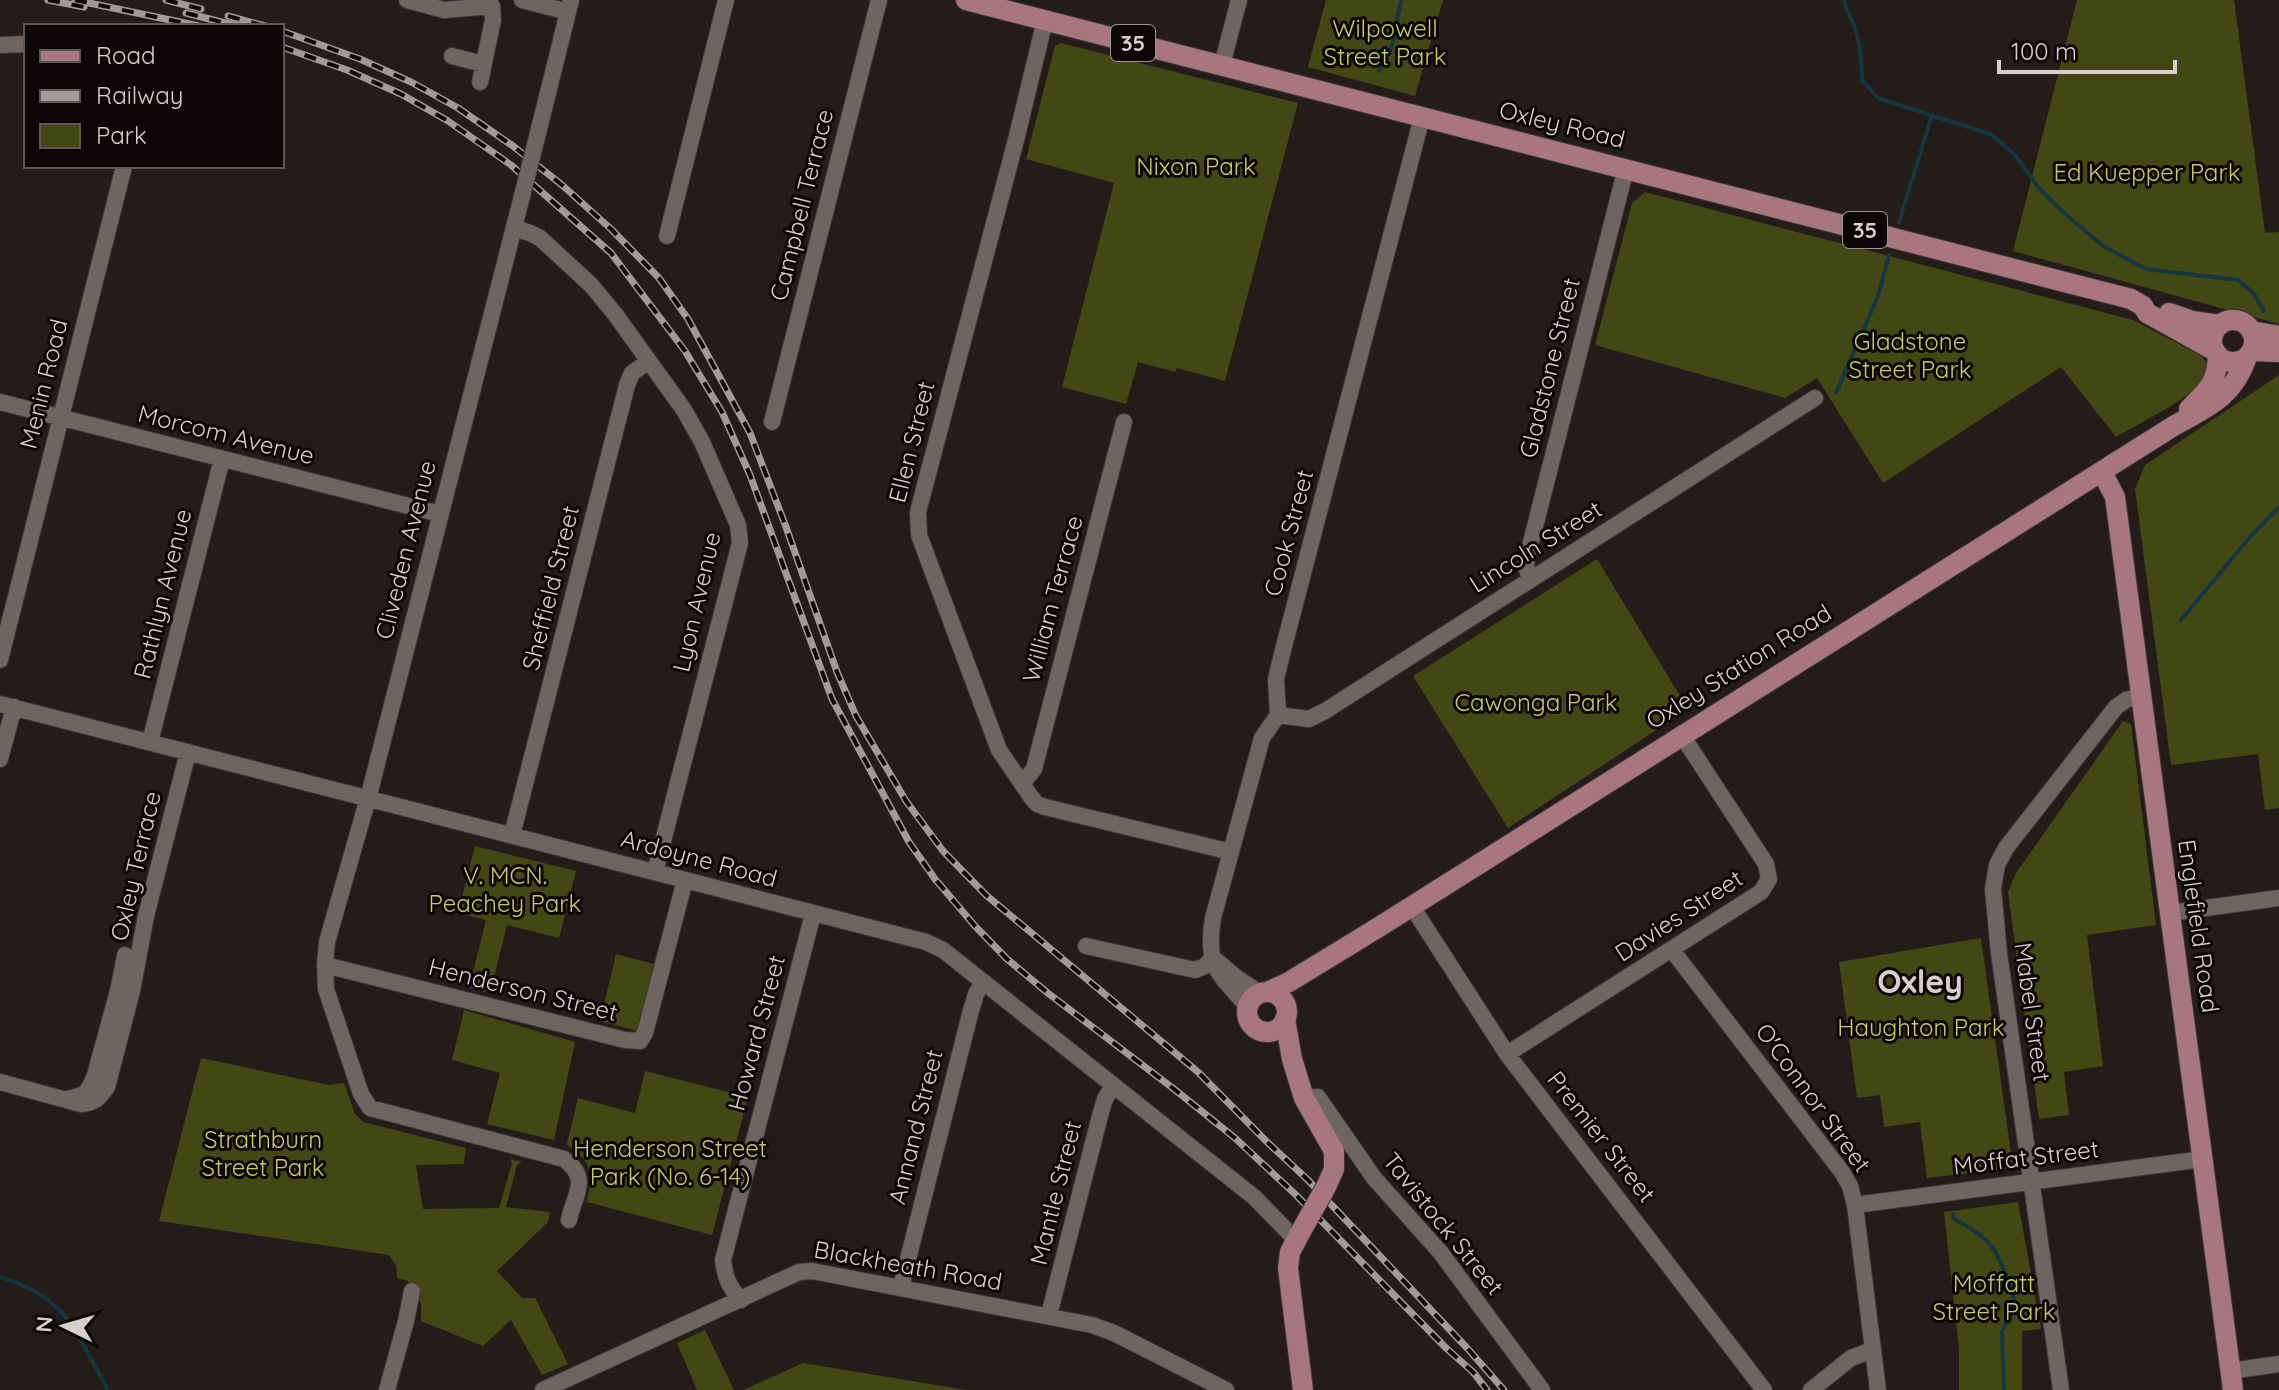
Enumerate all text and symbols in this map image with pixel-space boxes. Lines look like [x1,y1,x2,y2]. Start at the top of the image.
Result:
park label: Wilpowell Street Park [1324,13,1446,71]
legend [24,24,284,168]
scale bar [1999,24,2175,74]
road number: 35 [1111,25,1155,61]
text: 100 m [2011,36,2077,66]
text: Road [96,40,156,70]
text: Railway [96,80,183,110]
street label: Oxley Road [1496,94,1628,154]
street label: Campbell Terrace [763,106,839,304]
text: Park [96,120,147,150]
park label: Nixon Park [1136,151,1256,181]
park label: Ed Kuepper Park [2054,157,2240,187]
road number: 35 [1843,212,1887,248]
street label: Gladstone Street [1512,275,1586,461]
street label: Menin Road [12,316,74,452]
park label: Gladstone Street Park [1849,326,1971,384]
street label: Ellen Street [881,378,941,506]
street label: Morcom Avenue [135,398,317,470]
street label: Cliveden Avenue [368,457,442,642]
street label: Cook Street [1257,466,1319,599]
street label: Lincoln Street [1464,494,1607,599]
street label: Sheffield Street [515,502,585,673]
street label: Rathlyn Avenue [126,506,198,682]
street label: William Terrace [1015,512,1089,685]
street label: Lyon Avenue [665,529,727,675]
street label: Oxley Station Road [1640,597,1837,735]
park label: Cawonga Park [1454,687,1618,717]
street label: Oxley Terrace [103,788,167,943]
street label: Ardoyne Road [618,823,781,893]
street label: Englefield Road [2172,837,2226,1014]
park label: V. MCN. Peachey Park [429,860,581,918]
street label: Davies Street [1609,863,1748,968]
street label: Mabel Street [2008,940,2058,1083]
street label: Henderson Street [426,951,621,1027]
street label: Howard Street [721,952,791,1114]
district label: Oxley [1877,961,1963,1001]
park label: Haughton Park [1837,1012,2005,1042]
street label: O'Connor Street [1750,1017,1878,1178]
street label: Annand Street [881,1046,949,1207]
street label: Premier Street [1541,1065,1662,1208]
street label: Mantle Street [1023,1118,1087,1268]
park label: Strathburn Street Park [202,1124,324,1182]
park label: Henderson Street Park (No. 6-14) [573,1133,767,1191]
street label: Moffat Street [1951,1133,2100,1181]
street label: Tavistock Street [1377,1146,1511,1301]
street label: Blackheath Road [812,1234,1005,1296]
park label: Moffatt Street Park [1933,1268,2055,1326]
north arrow [24,1286,104,1366]
text: N [29,1315,59,1334]

